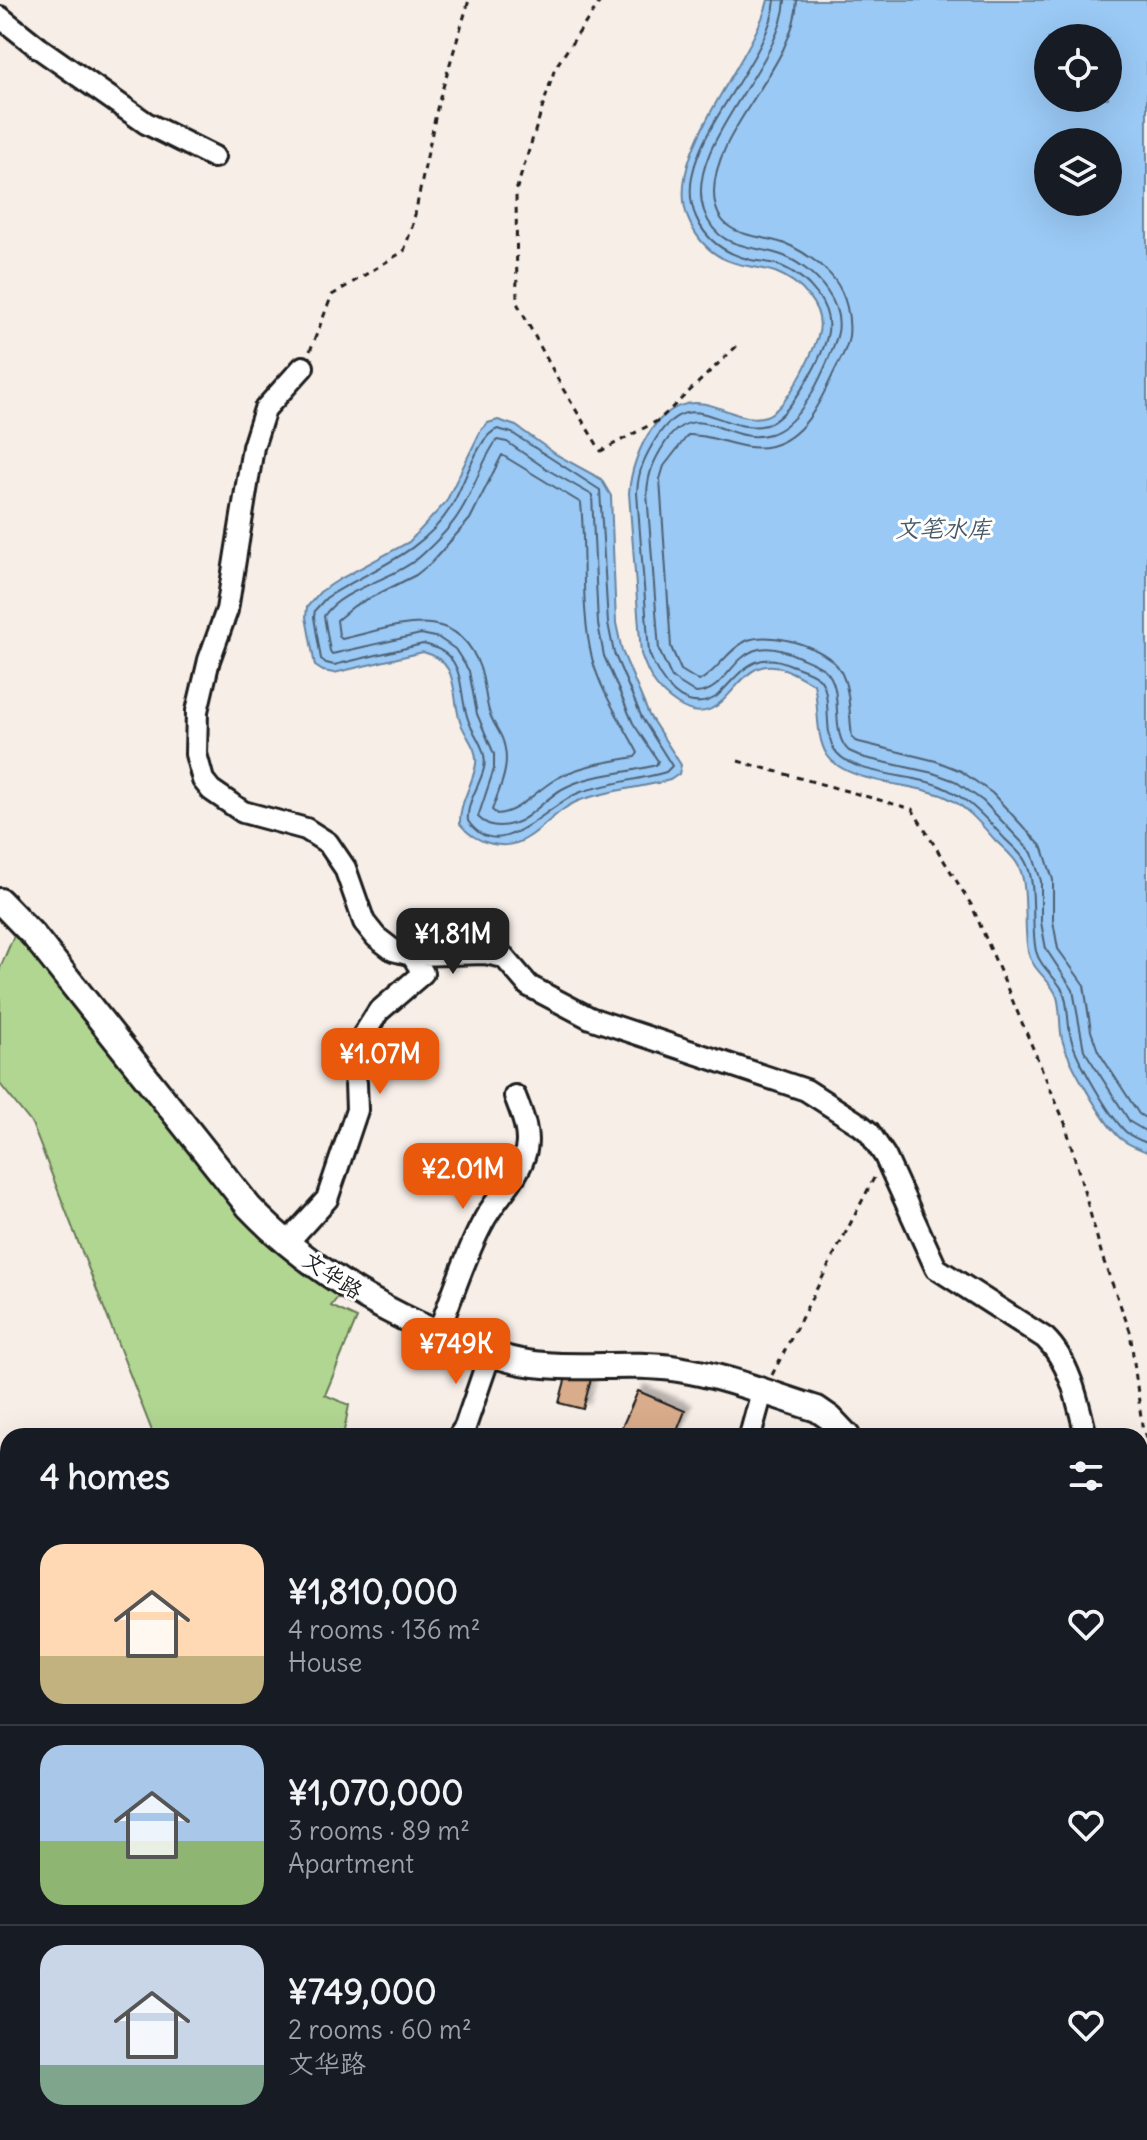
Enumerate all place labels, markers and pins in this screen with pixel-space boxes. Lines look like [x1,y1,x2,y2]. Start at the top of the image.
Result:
pin: ¥1.81M [388,908,518,976]
pin: ¥1.07M [315,1028,445,1096]
pin: ¥2.01M [398,1143,528,1211]
pin: ¥749K [400,1318,512,1386]

